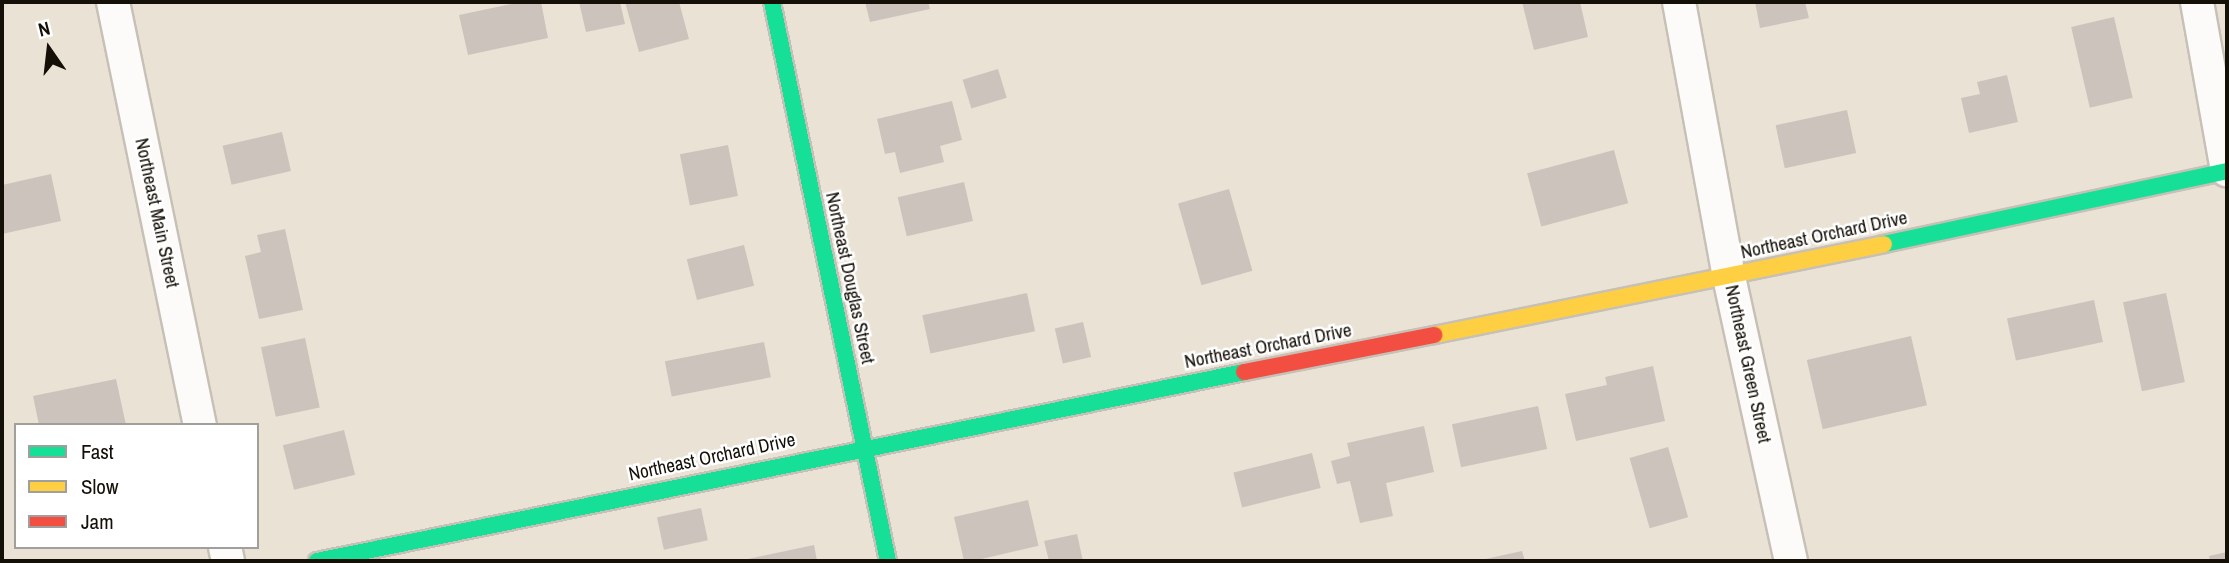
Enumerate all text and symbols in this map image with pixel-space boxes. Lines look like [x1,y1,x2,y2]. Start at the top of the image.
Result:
north arrow [14,14,84,84]
text: N [35,15,53,43]
street label: Northeast Main Street [130,136,184,290]
street label: Northeast Douglas Street [821,190,879,366]
street label: Northeast Orchard Drive [1739,206,1909,264]
street label: Northeast Green Street [1720,283,1776,445]
street label: Northeast Orchard Drive [1183,319,1353,373]
legend [14,423,259,549]
street label: Northeast Orchard Drive [627,428,797,486]
text: Fast [81,437,114,466]
text: Slow [81,472,118,501]
text: Jam [81,507,114,536]

